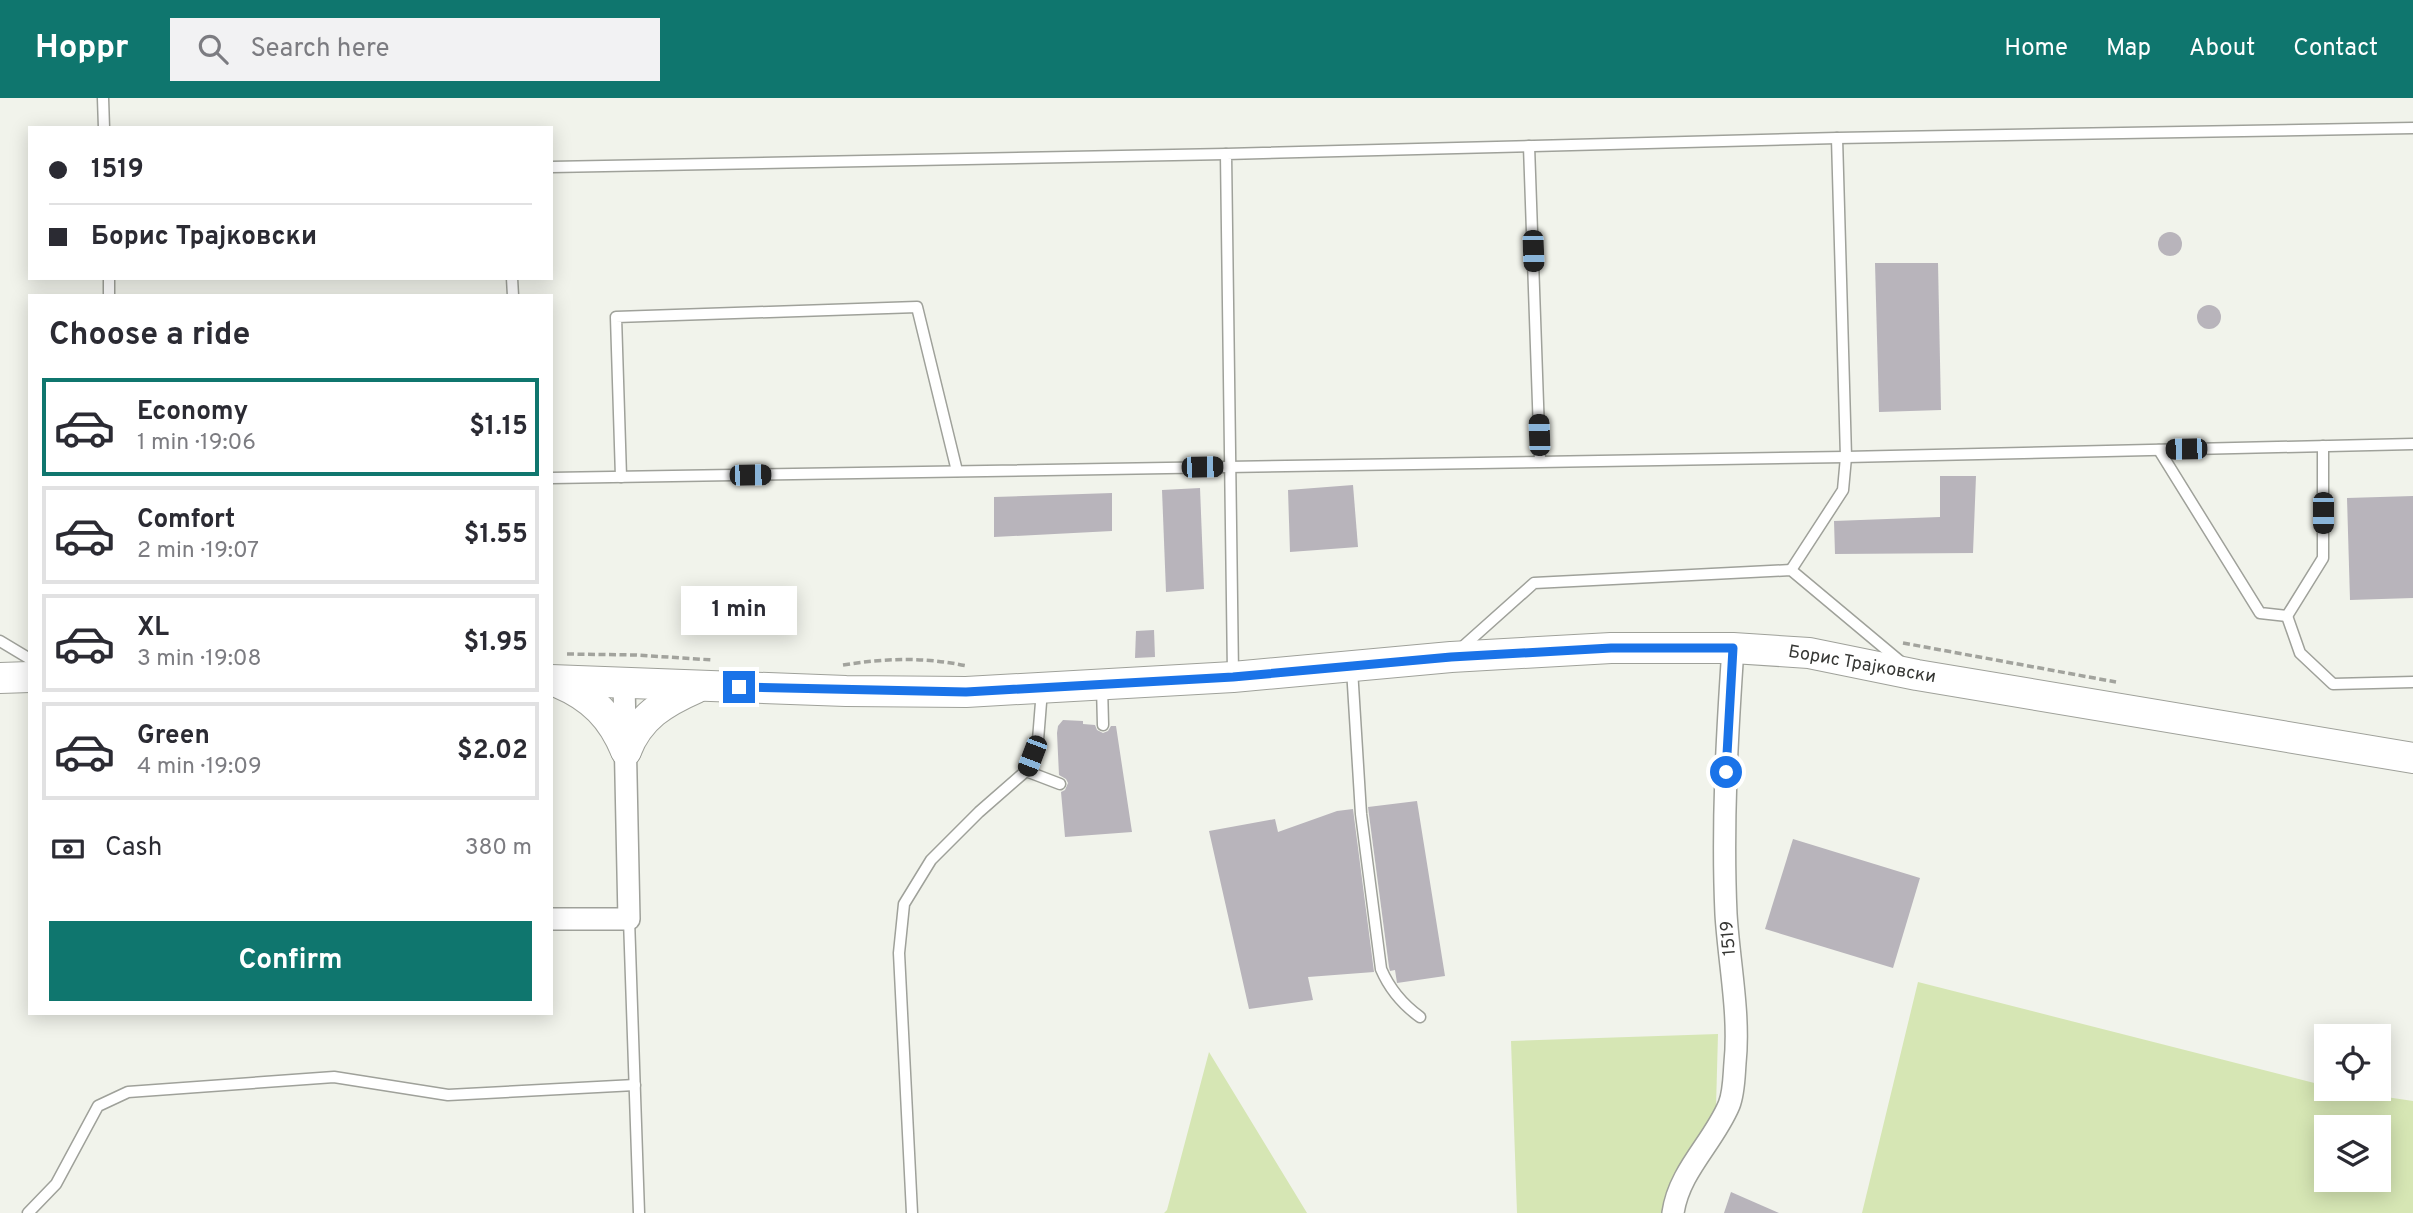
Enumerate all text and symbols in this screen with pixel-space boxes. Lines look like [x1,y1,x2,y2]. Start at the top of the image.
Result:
search box [170,18,660,81]
text: Hoppr [35,28,128,70]
icon: search [194,30,232,68]
text: Search here [250,33,389,66]
text: Home [2004,34,2068,64]
text: Map [2106,34,2151,64]
text: About [2189,34,2255,64]
text: Contact [2293,34,2378,64]
text: 1519 [91,154,144,187]
text: Борис Трајковски [91,221,317,254]
car [1522,230,1545,272]
text: Choose a ride [49,316,250,356]
icon: car [53,396,116,459]
text: Economy [137,396,248,429]
text: $1.15 [469,411,528,444]
car [1528,414,1551,456]
text: 1 min · 19:06 [137,429,256,458]
car [2165,438,2208,460]
car [1181,456,1224,478]
car [729,464,772,486]
car [2313,492,2334,534]
icon: car [53,504,116,567]
text: Comfort [137,504,235,537]
text: $1.55 [464,519,528,552]
text: 2 min · 19:07 [137,537,259,566]
callout: 1 min [681,586,797,634]
text: 1 min [711,596,767,625]
icon: car [53,612,116,675]
text: XL [137,612,169,645]
text: $1.95 [464,627,528,660]
street label: Борис Трајковски [1786,641,1938,689]
text: 3 min · 19:08 [137,645,262,674]
route end [723,671,755,703]
icon: car [53,720,116,783]
text: Green [137,720,210,753]
car [1015,733,1050,779]
text: $2.02 [457,735,528,768]
text: 4 min · 19:09 [137,753,262,782]
route start [1710,756,1742,788]
icon: cash [49,830,87,868]
text: Cash [105,832,162,865]
text: 380 m [465,834,532,863]
street label: 1519 [1716,919,1742,957]
button: Confirm [49,921,532,1001]
map controls [2314,1024,2391,1192]
button: locate [2314,1024,2391,1101]
button: layers [2314,1115,2391,1192]

